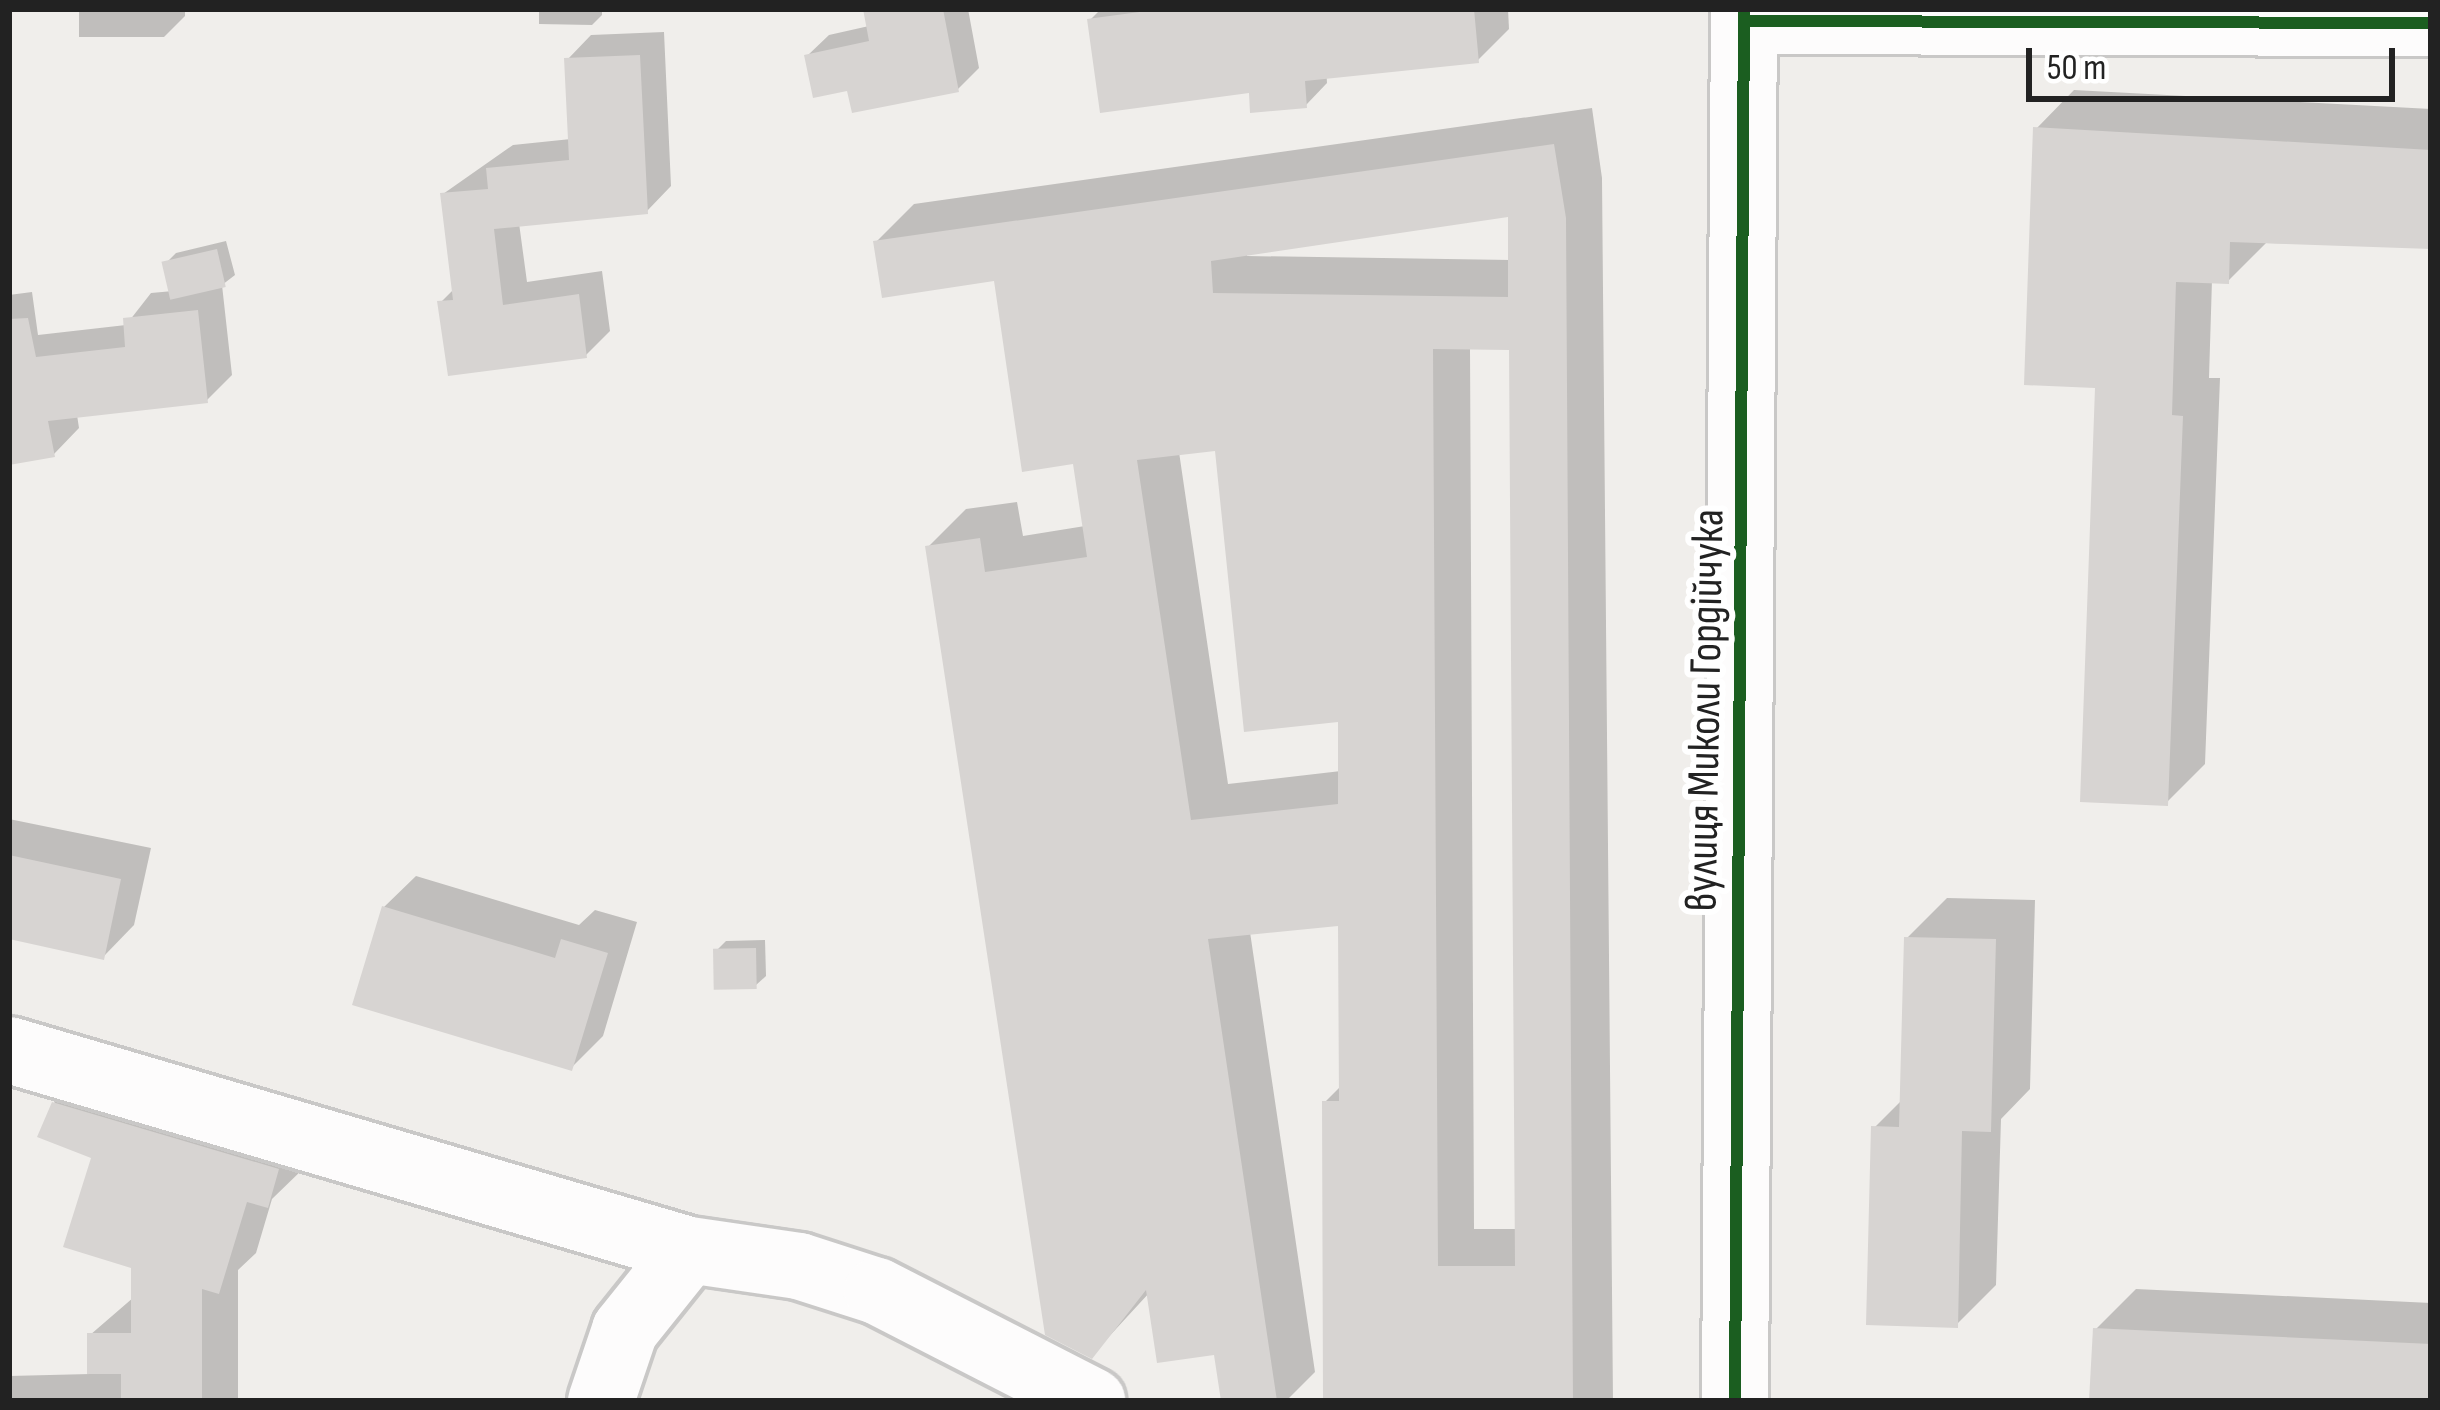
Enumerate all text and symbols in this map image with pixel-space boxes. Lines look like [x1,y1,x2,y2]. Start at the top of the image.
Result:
scale bar [2032,24,2401,98]
text: 50 m [2047,47,2106,90]
street label: вулиця Миколи Гордійчука [1675,508,1737,912]

